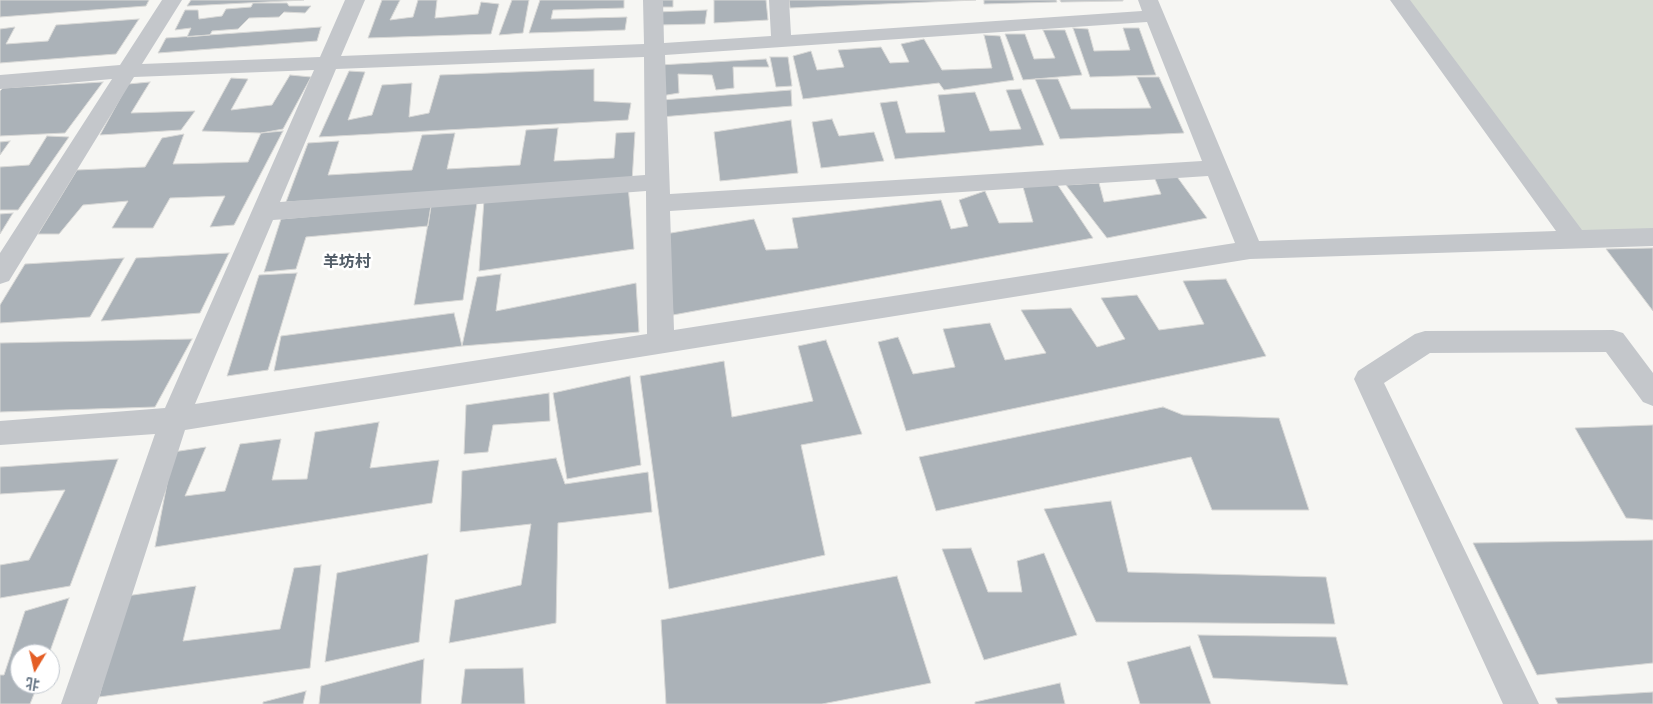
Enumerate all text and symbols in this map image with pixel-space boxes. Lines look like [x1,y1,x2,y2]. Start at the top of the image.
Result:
district label: 羊坊村 [323,253,371,273]
north arrow [10,644,60,694]
text: 北 [24,672,41,694]

